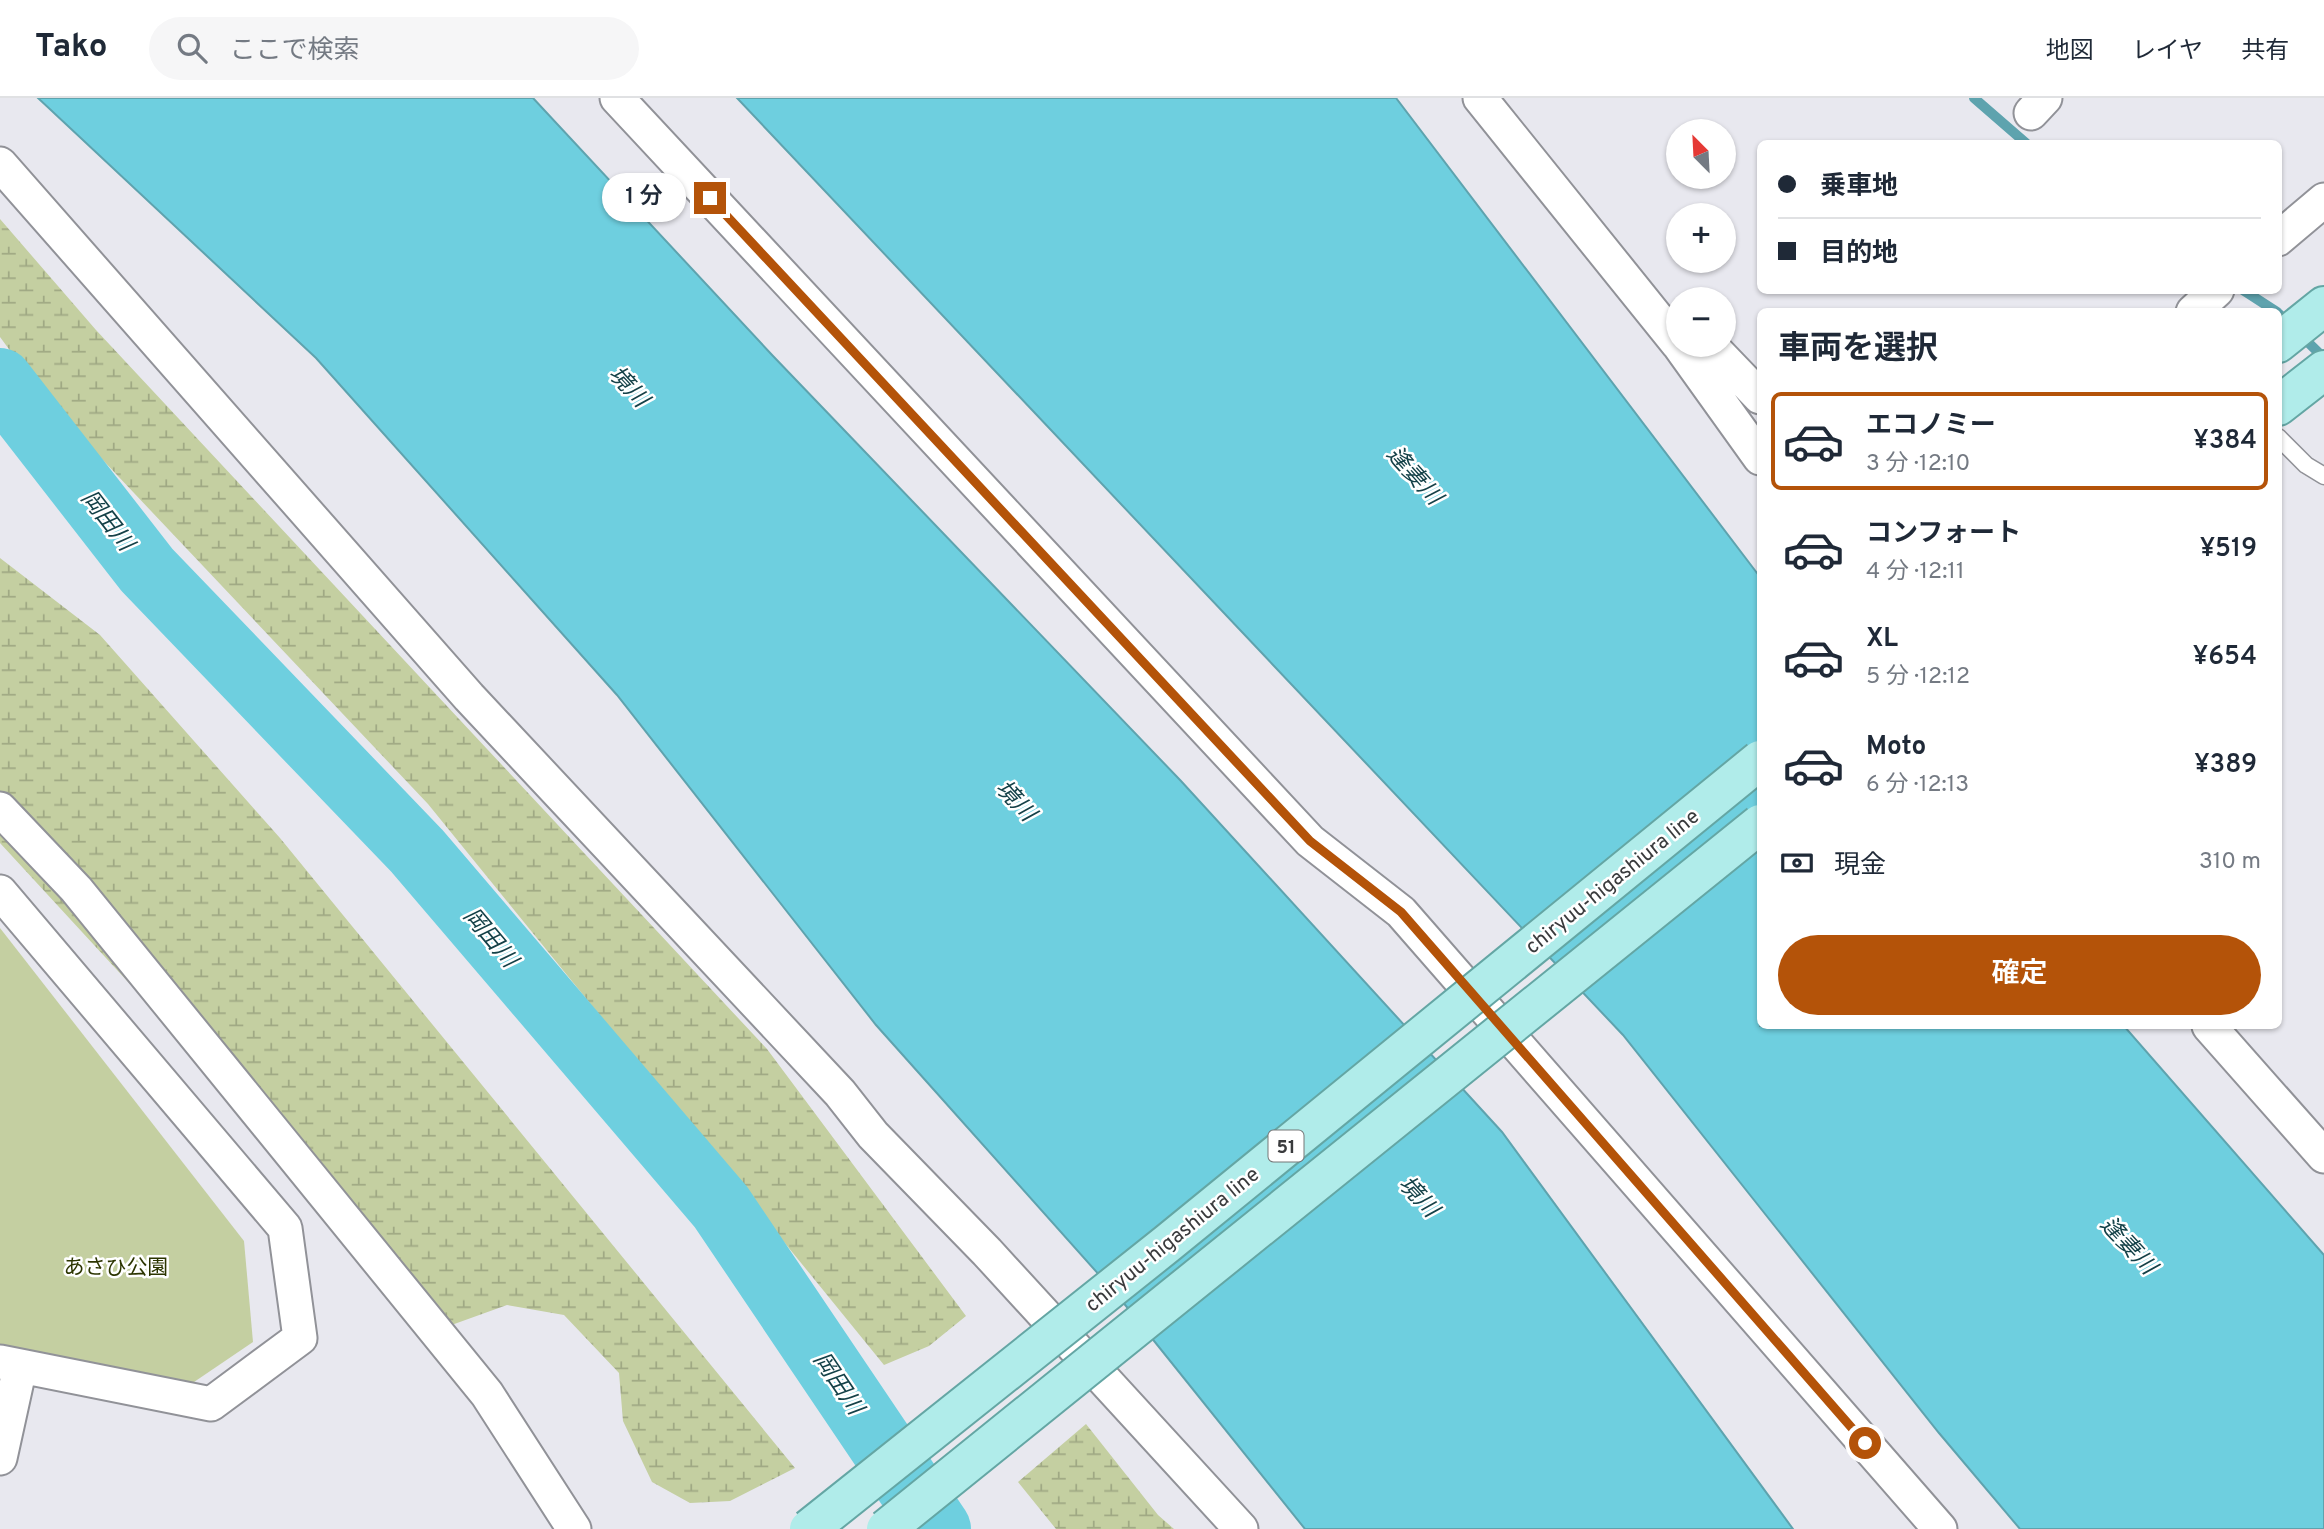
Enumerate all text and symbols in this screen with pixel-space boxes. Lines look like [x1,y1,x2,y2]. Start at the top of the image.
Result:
search box [149,17,639,80]
text: Tako [35,27,107,69]
icon: search [173,29,211,67]
text: ここで検索 [229,35,359,68]
text: 地図 [2046,37,2094,67]
text: レイヤ [2132,37,2203,67]
text: 共有 [2241,37,2289,67]
north arrow [1666,119,1736,189]
map controls [1666,119,1736,357]
text: 乗車地 [1820,171,1898,204]
callout: 1 分 [602,174,686,222]
route end [694,182,726,214]
text: 1 分 [625,183,663,212]
button: + [1666,203,1736,273]
text: 目的地 [1820,238,1898,271]
button: − [1666,287,1736,357]
text: 車両を選択 [1778,330,1938,370]
water label: 境川 [601,361,656,417]
icon: car [1782,410,1845,473]
text: エコノミー [1866,410,1996,443]
text: ¥384 [2193,425,2257,458]
water label: 逢妻川 [1379,441,1449,514]
text: 3 分 · 12:10 [1866,450,1970,479]
water label: 岡田川 [73,485,141,560]
icon: car [1782,518,1845,581]
text: コンフォート [1866,518,2021,551]
text: ¥519 [2200,533,2257,566]
text: 4 分 · 12:11 [1866,558,1965,587]
text: XL [1866,623,1898,656]
icon: car [1782,626,1845,689]
text: ¥654 [2193,641,2257,674]
text: 5 分 · 12:12 [1866,663,1970,692]
text: Moto [1866,731,1926,764]
icon: car [1782,734,1845,797]
text: ¥389 [2194,749,2257,782]
text: 6 分 · 12:13 [1866,771,1969,800]
water label: 境川 [988,775,1043,831]
street label: chiryuu-higashiura line [1520,804,1705,961]
icon: cash [1778,844,1816,882]
text: 310 m [2199,848,2261,877]
text: 現金 [1834,850,1886,883]
water label: 岡田川 [456,903,524,977]
button: 確定 [1778,935,2261,1015]
road number: 51 [1268,1130,1304,1162]
street label: chiryuu-higashiura line [1080,1162,1265,1319]
water label: 境川 [1391,1171,1446,1227]
water label: 逢妻川 [2093,1212,2163,1284]
park label: あさひ公園 [64,1255,169,1282]
water label: 岡田川 [806,1348,870,1424]
route start [1849,1427,1881,1459]

